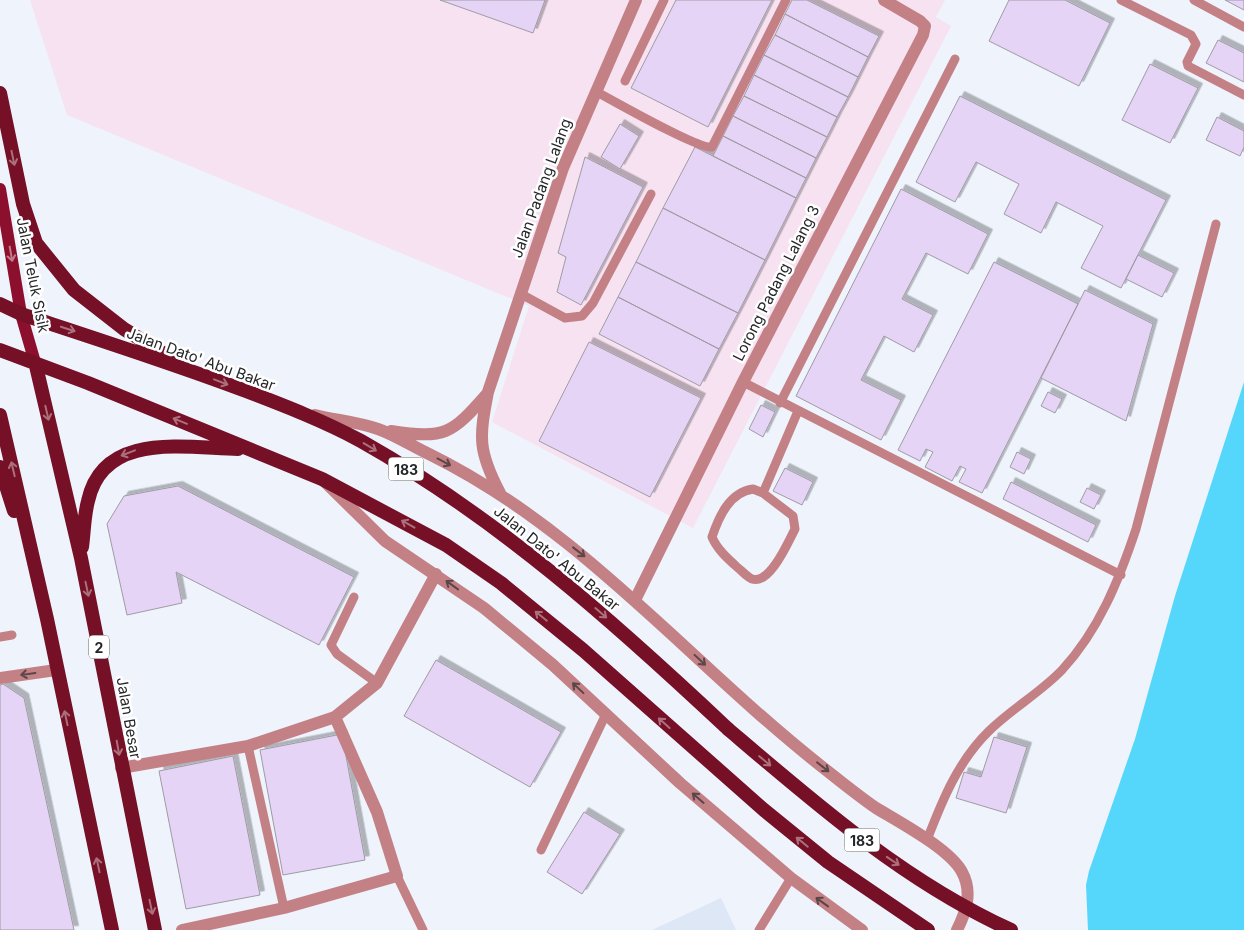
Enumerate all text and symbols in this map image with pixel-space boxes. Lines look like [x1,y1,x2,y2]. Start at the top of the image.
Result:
street label: Jalan Padang Lalang [507,116,575,260]
one-way arrow [9,149,19,165]
street label: Lorong Padang Lalang 3 [728,202,824,364]
street label: Jalan Teluk Sisik [12,216,54,335]
one-way arrow [6,246,16,262]
street label: Jalan Dato' Abu Bakar [124,323,278,395]
one-way arrow [59,325,75,334]
one-way arrow [214,378,229,387]
one-way arrow [43,405,52,421]
one-way arrow [173,416,188,426]
one-way arrow [362,442,376,452]
one-way arrow [121,449,136,458]
one-way arrow [437,457,452,467]
road number: 183 [388,458,424,480]
one-way arrow [8,462,17,478]
street label: Jalan Dato' Abu Bakar [490,501,624,615]
one-way arrow [400,519,415,529]
one-way arrow [572,547,585,558]
one-way arrow [83,580,93,596]
one-way arrow [446,580,460,590]
one-way arrow [594,608,607,619]
one-way arrow [535,611,548,622]
road number: 2 [89,636,109,659]
one-way arrow [694,654,706,666]
one-way arrow [21,670,37,680]
street label: Jalan Besar [112,676,146,761]
one-way arrow [571,682,584,694]
one-way arrow [61,710,71,726]
one-way arrow [657,717,670,728]
one-way arrow [113,740,123,756]
one-way arrow [759,755,772,766]
one-way arrow [816,761,829,772]
one-way arrow [691,793,704,804]
road number: 183 [844,828,880,852]
one-way arrow [796,836,809,847]
one-way arrow [886,856,900,866]
one-way arrow [93,858,102,874]
one-way arrow [815,897,829,907]
one-way arrow [146,899,156,915]

